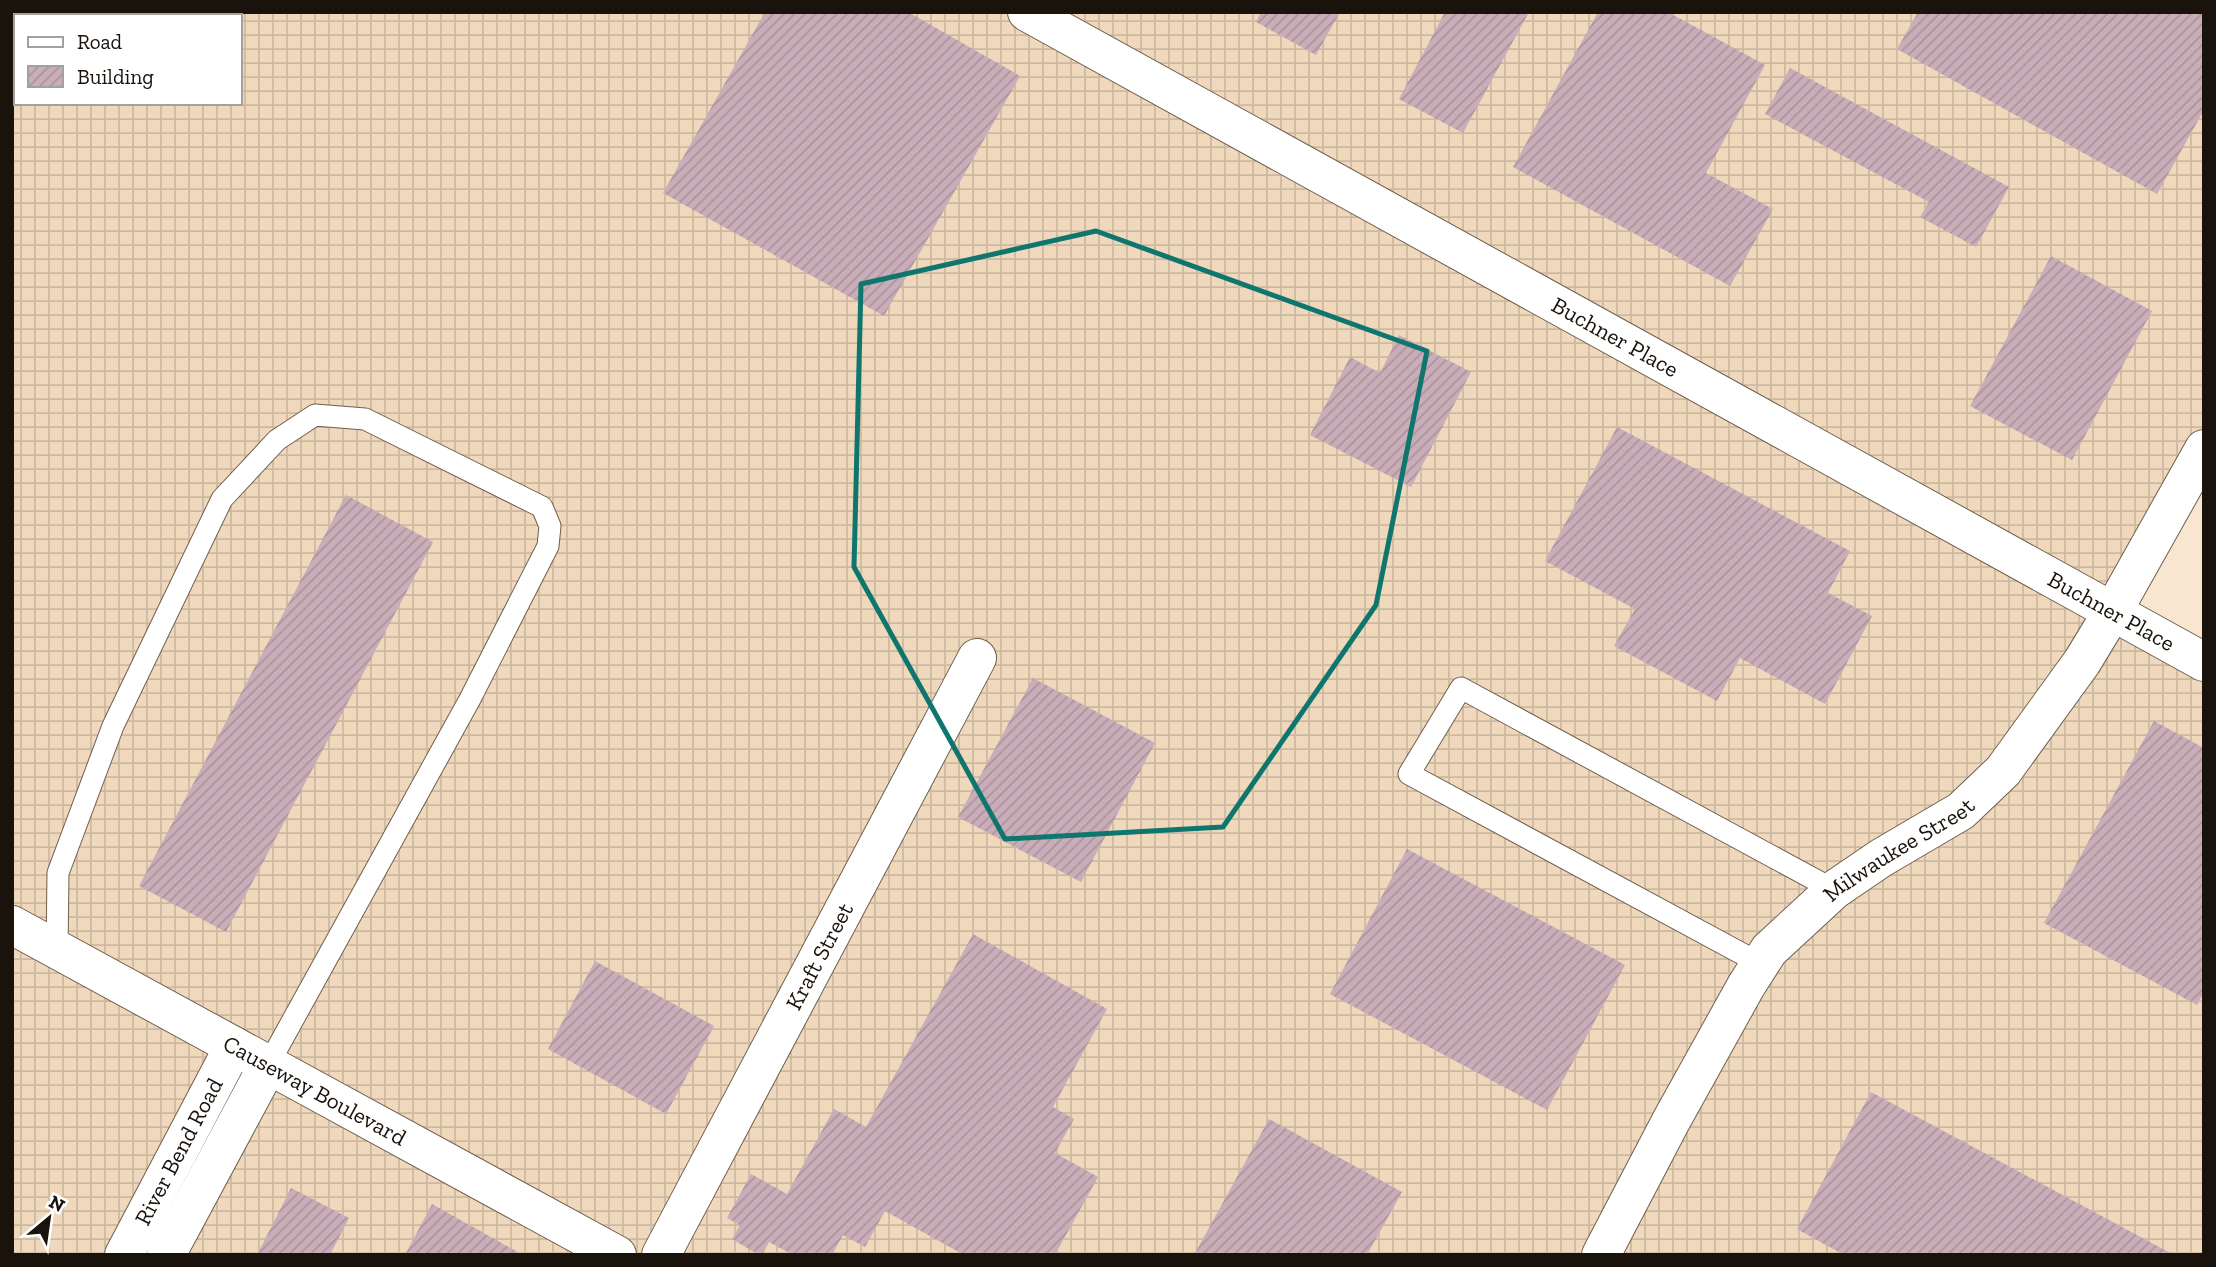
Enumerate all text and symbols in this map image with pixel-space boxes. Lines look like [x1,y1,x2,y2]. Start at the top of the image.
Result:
legend [14,14,242,105]
text: Road [77,29,123,54]
text: Building [77,64,154,89]
street label: Buchner Place [1547,291,1684,383]
street label: Buchner Place [2043,565,2180,657]
street label: Milwaukee Street [1817,791,1981,907]
street label: Kraft Street [779,897,859,1015]
street label: Causeway Boulevard [218,1029,412,1152]
street label: River Bend Road [128,1073,229,1230]
north arrow [14,1183,84,1253]
text: N [45,1190,69,1217]

